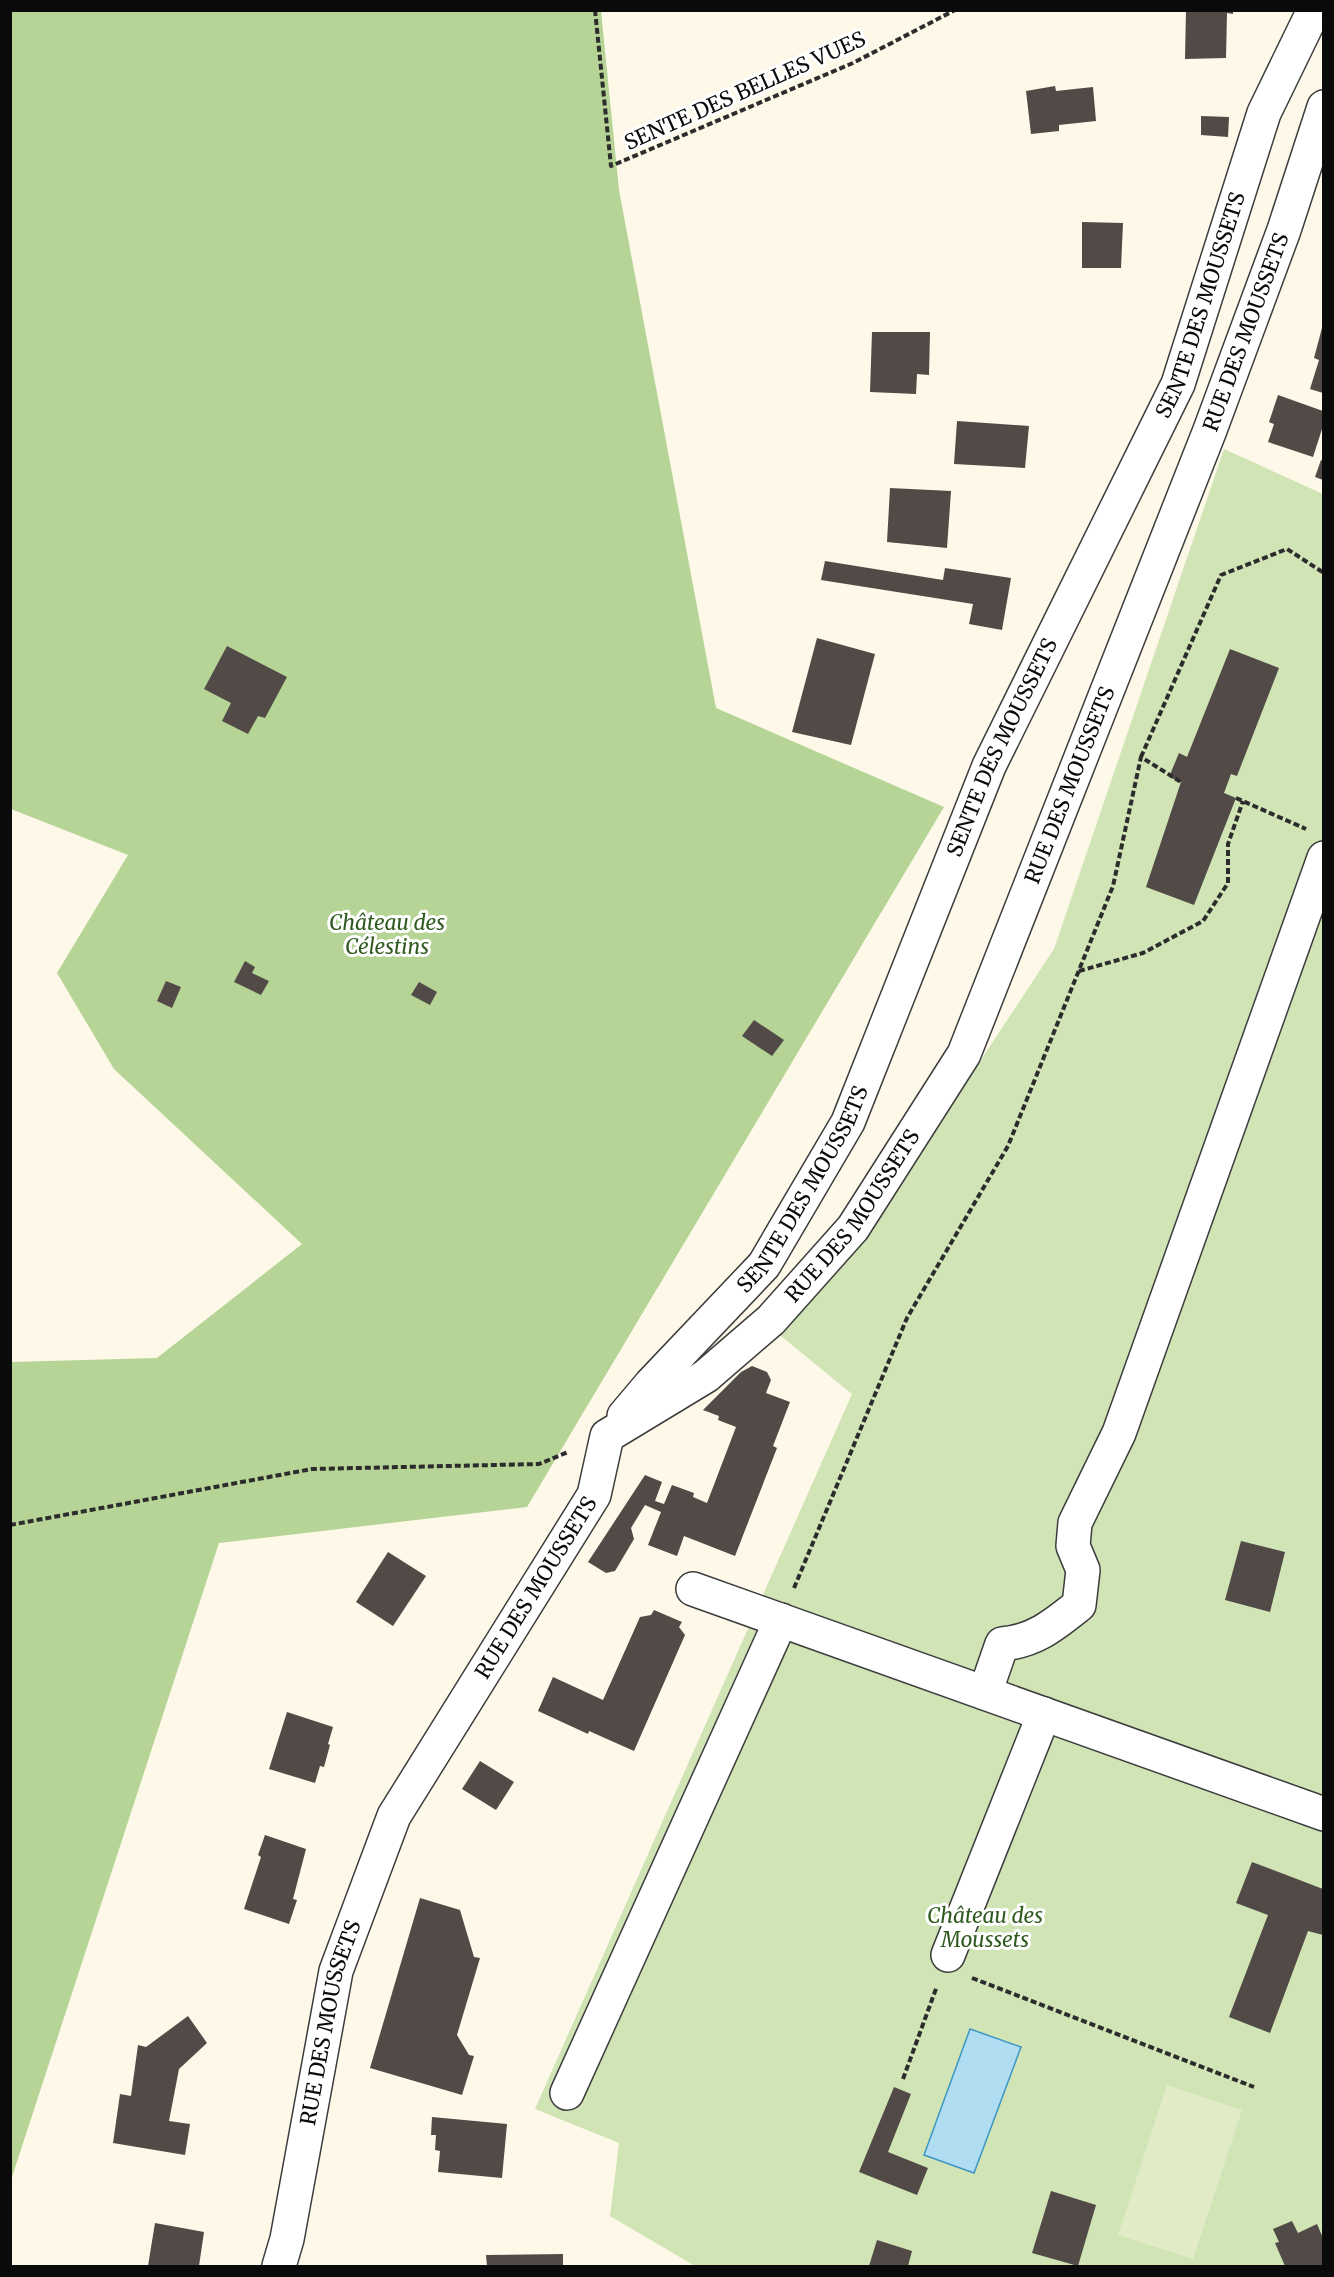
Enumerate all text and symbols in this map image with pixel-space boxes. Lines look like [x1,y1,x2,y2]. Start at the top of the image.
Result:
street label: SENTE DES BELLES VUES [620,25,870,156]
street label: SENTE DES MOUSSETS [1149,188,1251,423]
street label: RUE DES MOUSSETS [1197,229,1295,435]
street label: SENTE DES MOUSSETS [941,634,1063,860]
street label: RUE DES MOUSSETS [1019,682,1121,887]
park label: Château des Célestins [329,909,445,960]
street label: SENTE DES MOUSSETS [731,1082,874,1298]
street label: RUE DES MOUSSETS [779,1124,925,1308]
street label: RUE DES MOUSSETS [469,1491,603,1684]
park label: Château des Moussets [927,1902,1043,1953]
street label: RUE DES MOUSSETS [294,1916,367,2127]

